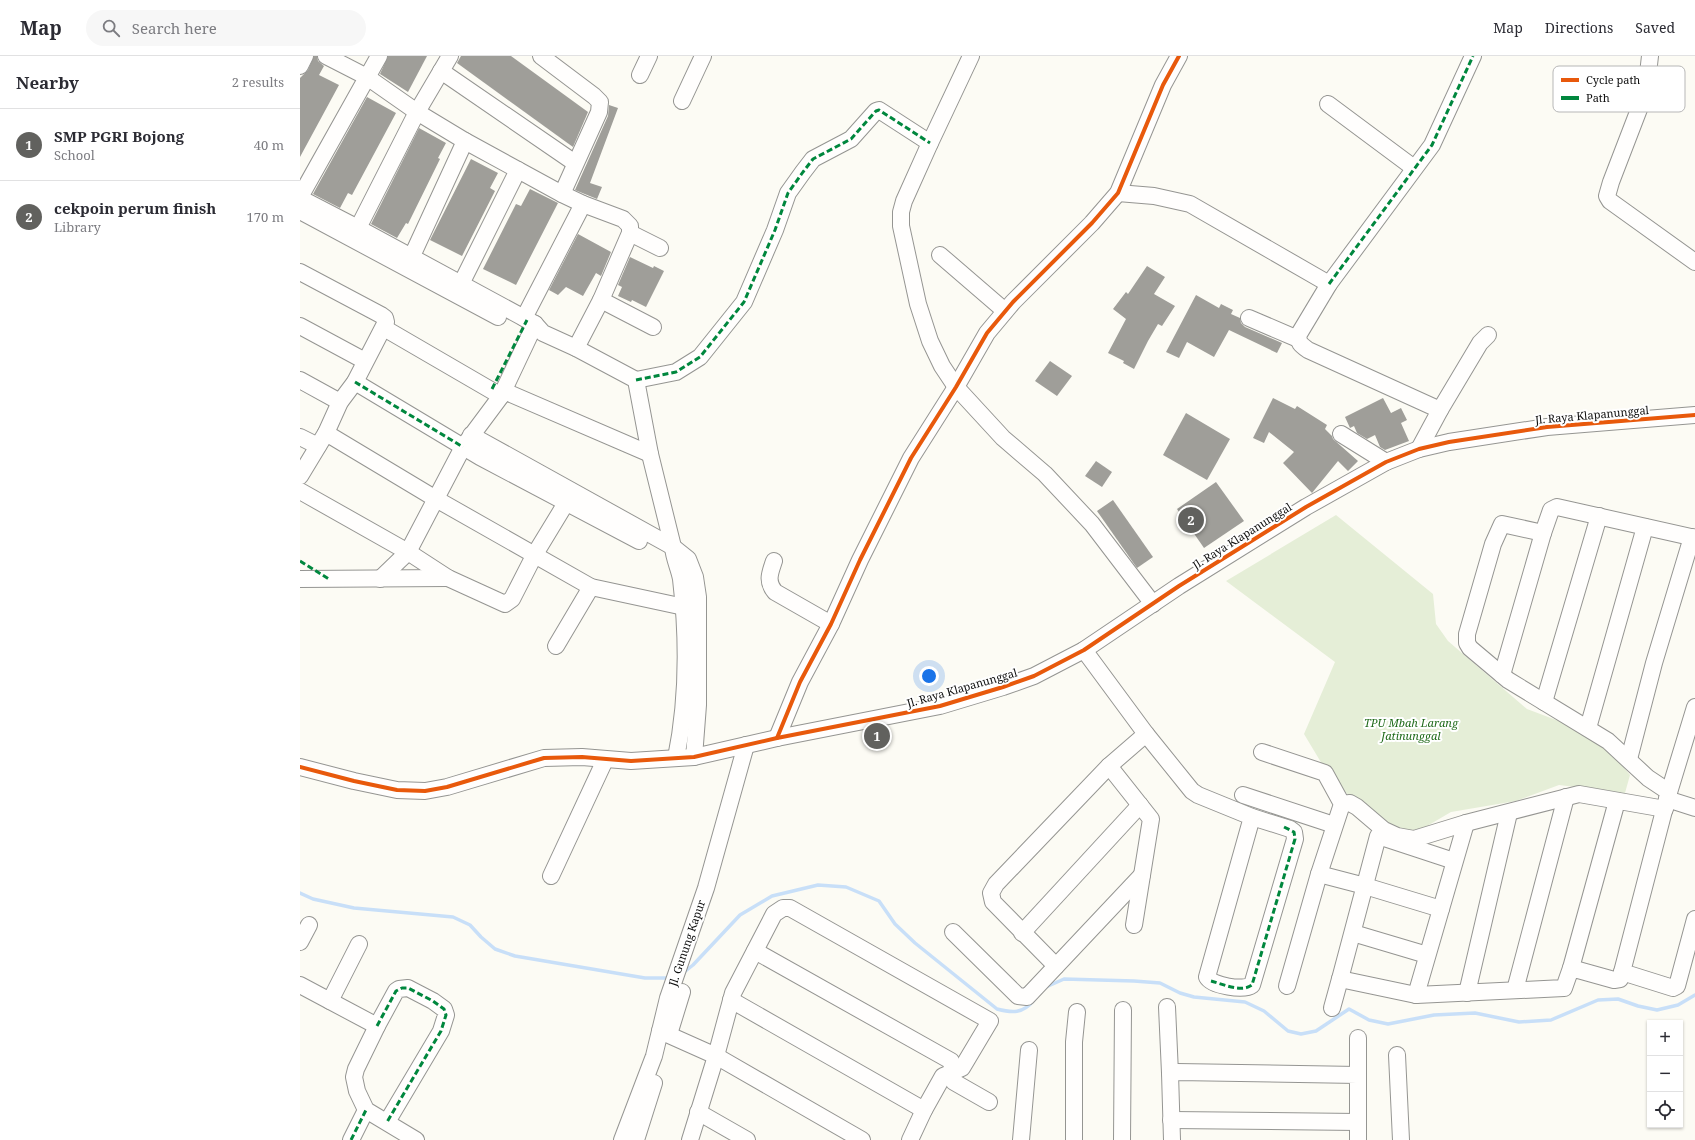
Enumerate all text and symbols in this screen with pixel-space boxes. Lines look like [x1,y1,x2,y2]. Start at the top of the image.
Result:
search box [86,10,366,46]
text: Map [20,15,62,41]
icon: search [100,17,122,39]
text: Search here [132,18,217,38]
text: Map [1493,18,1523,37]
text: Directions [1545,18,1613,37]
text: Saved [1635,18,1675,37]
legend [1553,66,1685,112]
text: Nearby [16,71,79,94]
text: Cycle path [1586,72,1640,87]
text: 2 results [232,73,284,91]
text: Path [1586,90,1610,105]
text: SMP PGRI Bojong [54,126,184,146]
text: 1 [25,136,33,154]
text: 40 m [254,136,284,154]
text: School [54,146,95,164]
text: cekpoin perum finish [54,198,216,218]
text: 2 [25,208,33,226]
text: 170 m [247,208,284,226]
text: Library [54,218,101,236]
street label: Jl. Raya Klapanunggal [1533,402,1650,427]
street label: Jl. Raya Klapanunggal [1188,499,1295,573]
pin: 2 [1178,505,1204,535]
street label: Jl. Raya Klapanunggal [904,664,1019,711]
your location [919,666,939,686]
park label: TPU Mbah Larang Jatinunggal [1364,715,1459,743]
pin: 1 [864,721,890,751]
street label: Jl. Gunung Kapur [664,897,709,989]
map controls [1647,1020,1683,1128]
button: + [1647,1020,1683,1056]
button: − [1647,1056,1683,1092]
button: locate [1647,1092,1683,1128]

